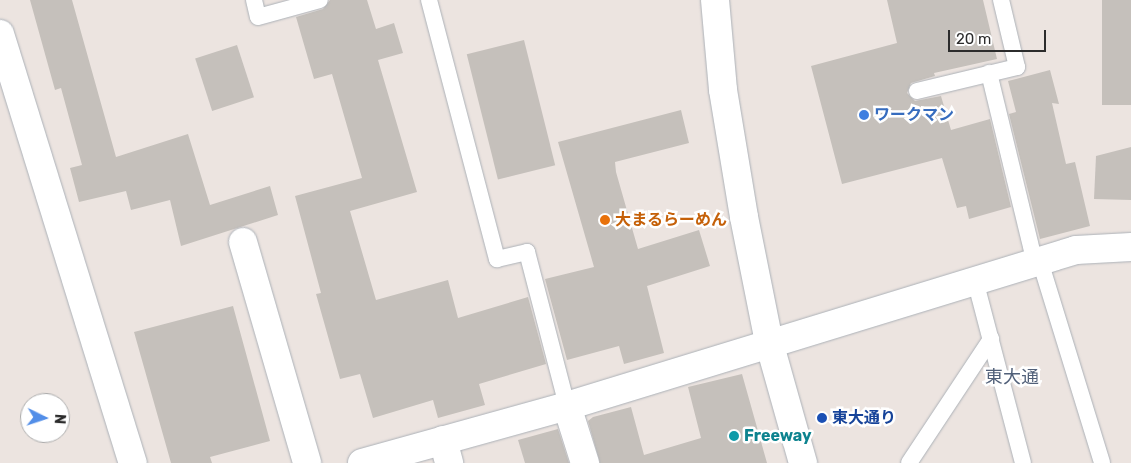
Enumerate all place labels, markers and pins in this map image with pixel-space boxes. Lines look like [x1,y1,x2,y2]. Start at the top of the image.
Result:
place label: ワークマン [874,105,954,125]
marker: ワークマン [858,109,870,121]
place label: 大まるらーめん [615,210,727,230]
marker: 大まるらーめん [599,214,611,226]
place label: 東大通り [832,408,896,428]
marker: 東大通り [816,412,828,424]
place label: Freeway [744,426,812,446]
marker: Freeway [728,430,740,442]

